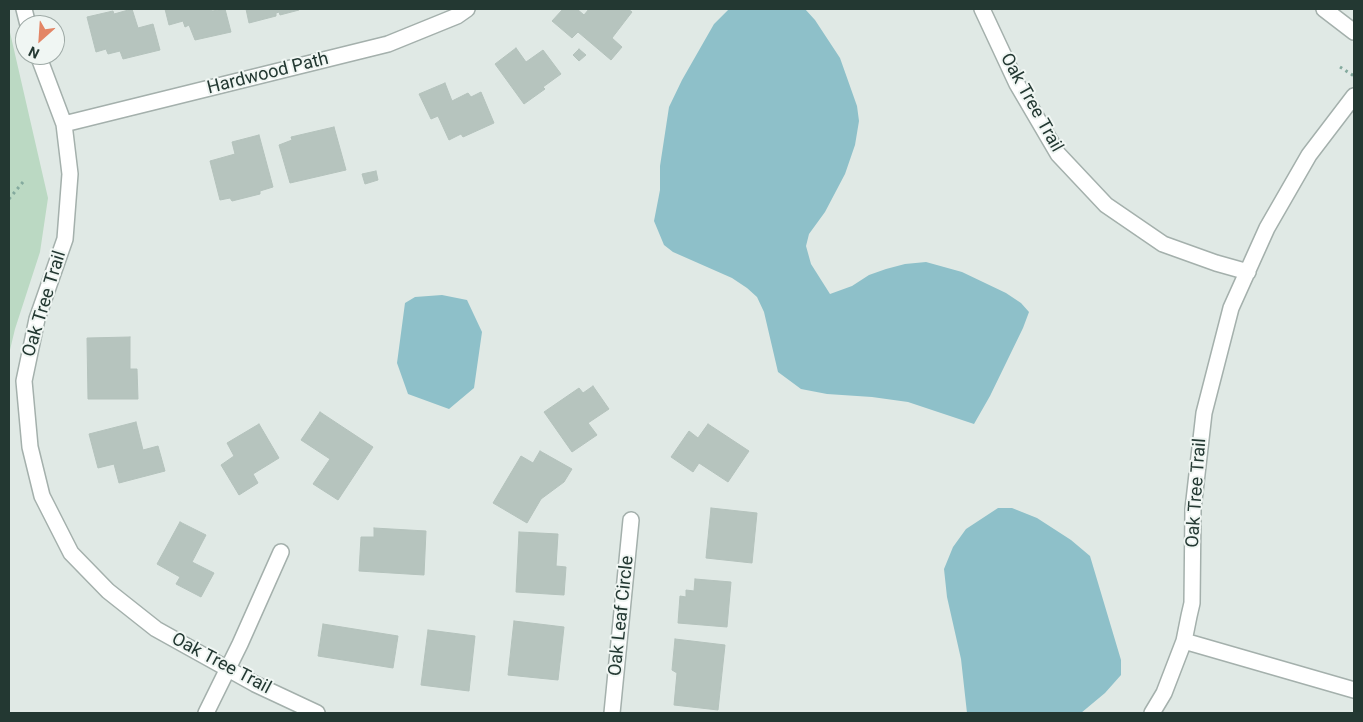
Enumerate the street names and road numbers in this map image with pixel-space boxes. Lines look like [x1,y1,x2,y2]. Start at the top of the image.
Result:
street label: Hardwood Path [205,48,331,100]
street label: Oak Tree Trail [995,50,1067,156]
street label: Oak Tree Trail [19,248,71,360]
street label: Oak Tree Trail [1182,438,1212,548]
street label: Oak Leaf Circle [605,555,639,677]
street label: Oak Tree Trail [167,629,275,699]

